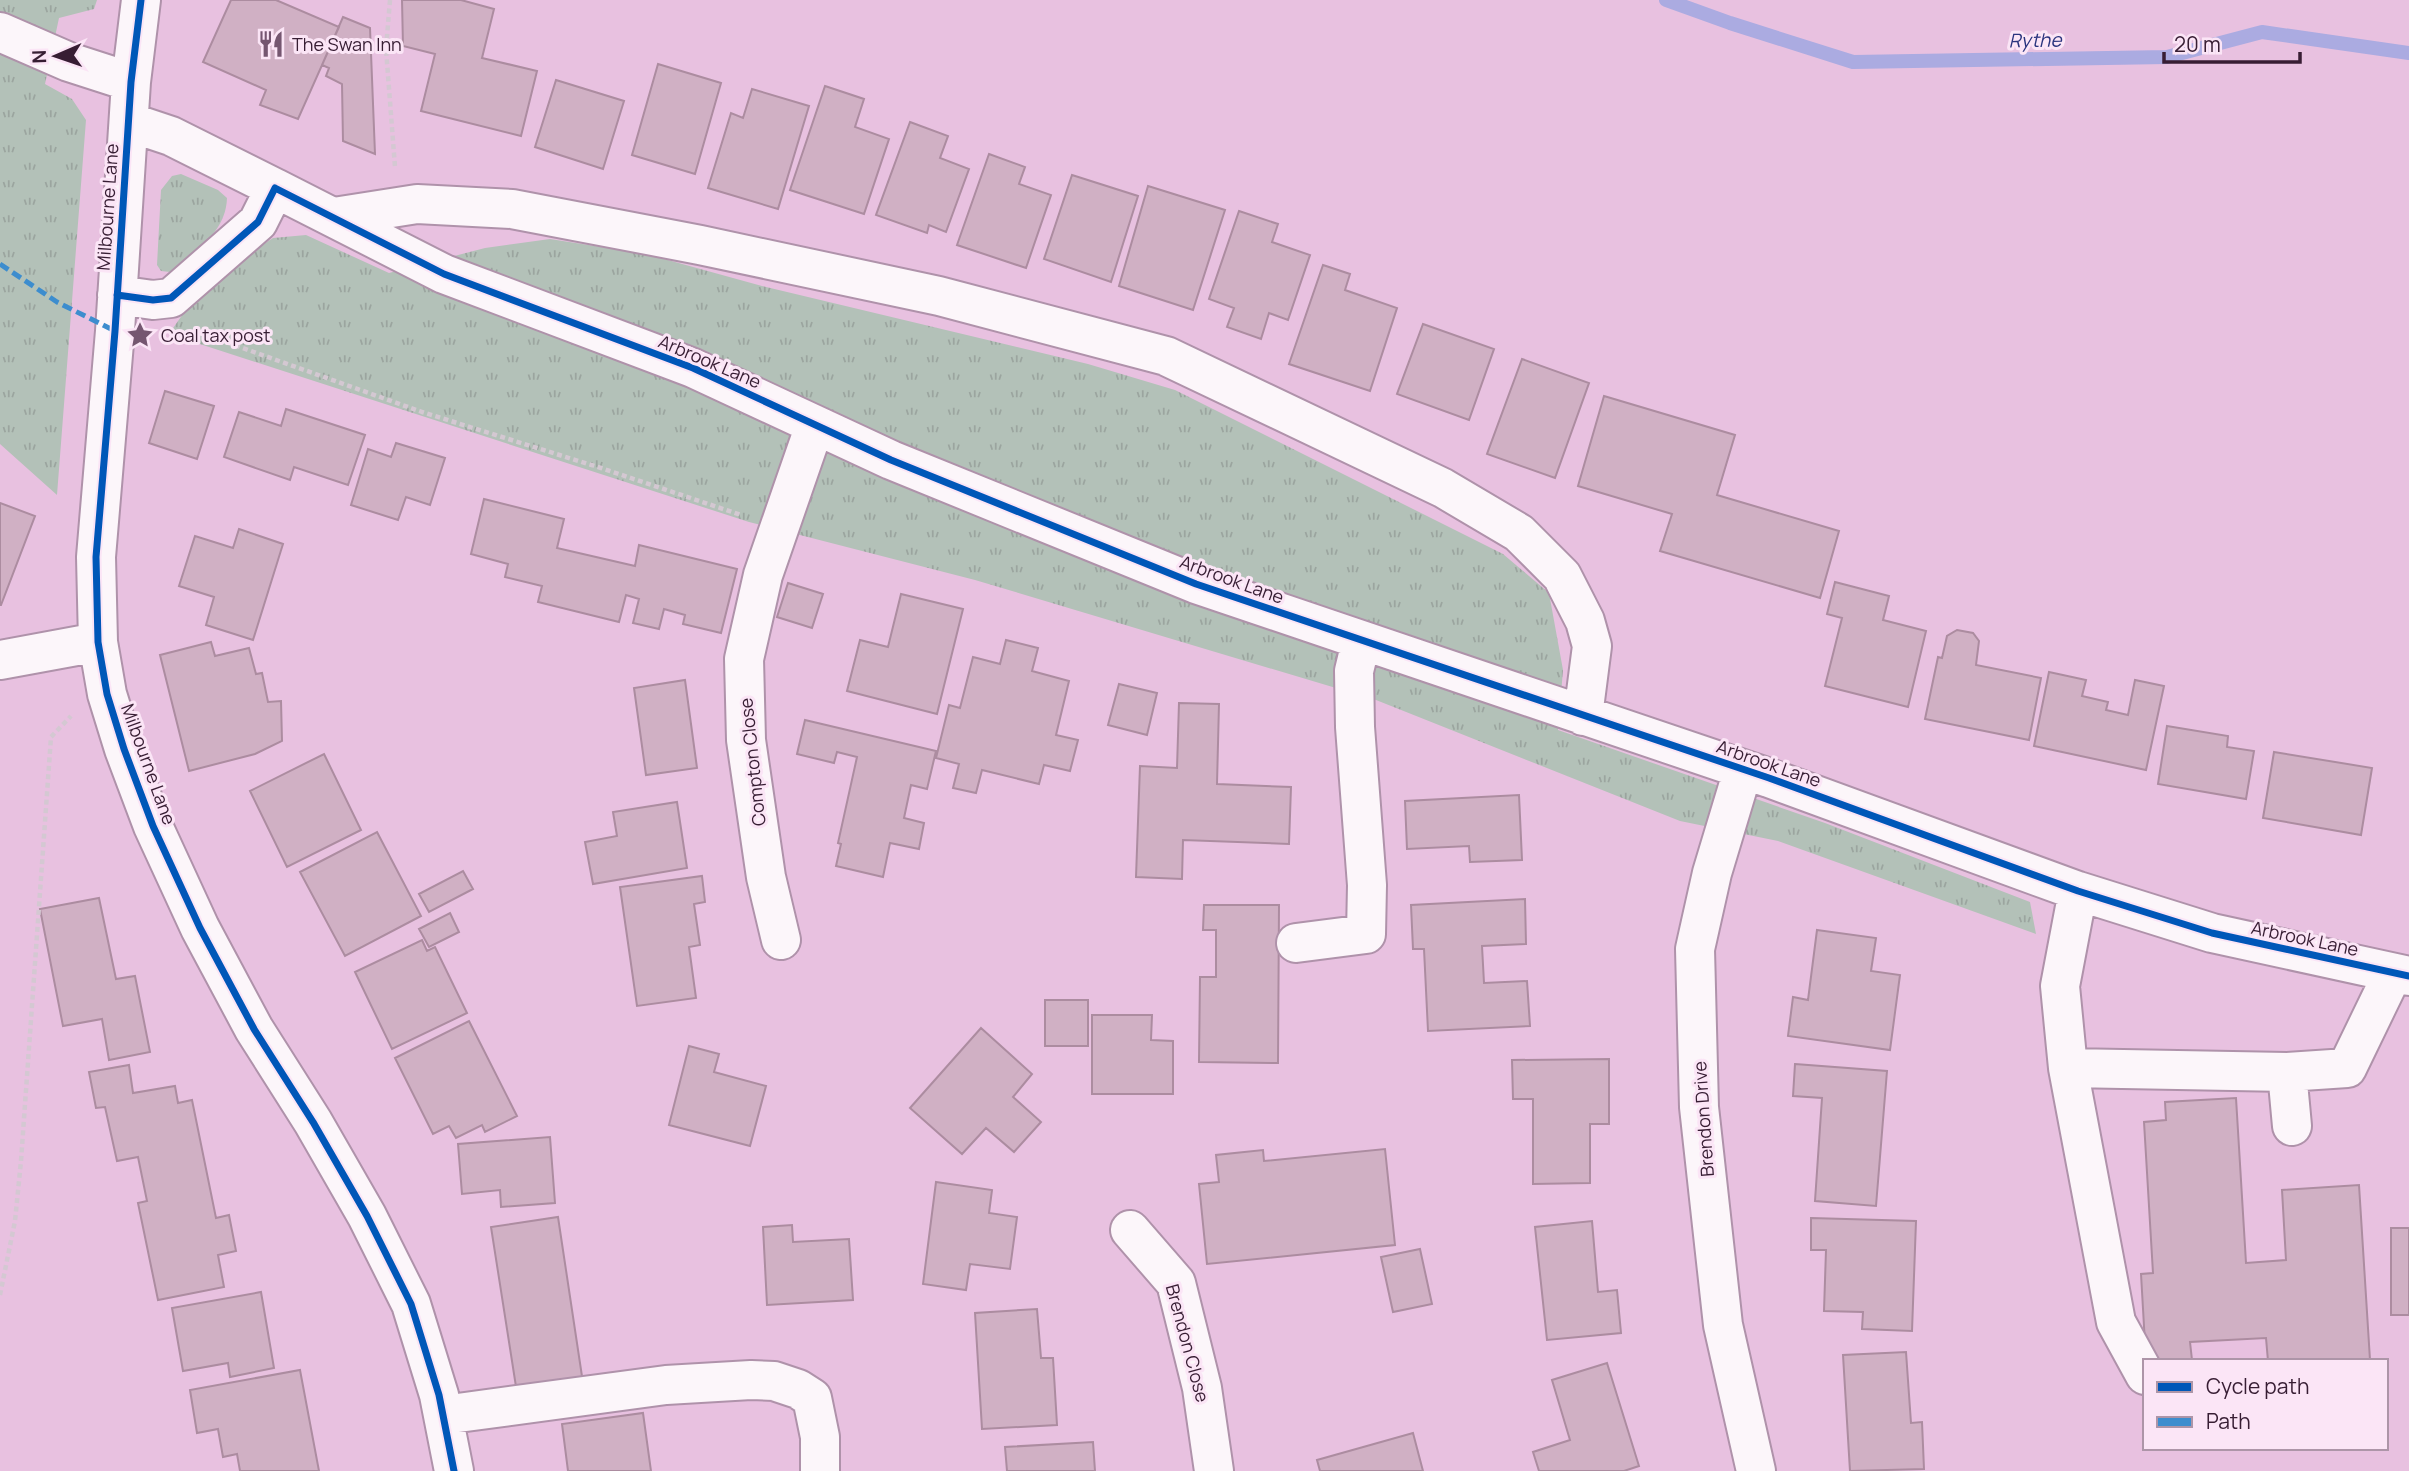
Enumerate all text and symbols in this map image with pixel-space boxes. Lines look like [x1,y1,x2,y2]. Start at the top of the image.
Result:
north arrow [21,21,91,91]
scale bar [2164,21,2300,65]
water label: Rythe [2008,27,2063,53]
restaurant icon: The Swan Inn [256,29,286,59]
text: 20 m [2174,30,2221,58]
place label: The Swan Inn [292,32,402,56]
text: N [26,49,52,64]
street label: Milbourne Lane [91,143,123,271]
place icon: Coal tax post [125,320,155,350]
place label: Coal tax post [161,323,271,347]
street label: Arbrook Lane [655,329,765,393]
street label: Arbrook Lane [1177,549,1287,609]
street label: Compton Close [733,697,771,827]
street label: Milbourne Lane [116,700,182,828]
street label: Arbrook Lane [1714,734,1824,792]
street label: Arbrook Lane [2249,915,2361,961]
street label: Brendon Drive [1687,1060,1719,1178]
street label: Brendon Close [1161,1281,1215,1405]
legend [2143,1359,2388,1450]
text: Cycle path [2206,1372,2309,1400]
text: Path [2206,1407,2251,1435]

